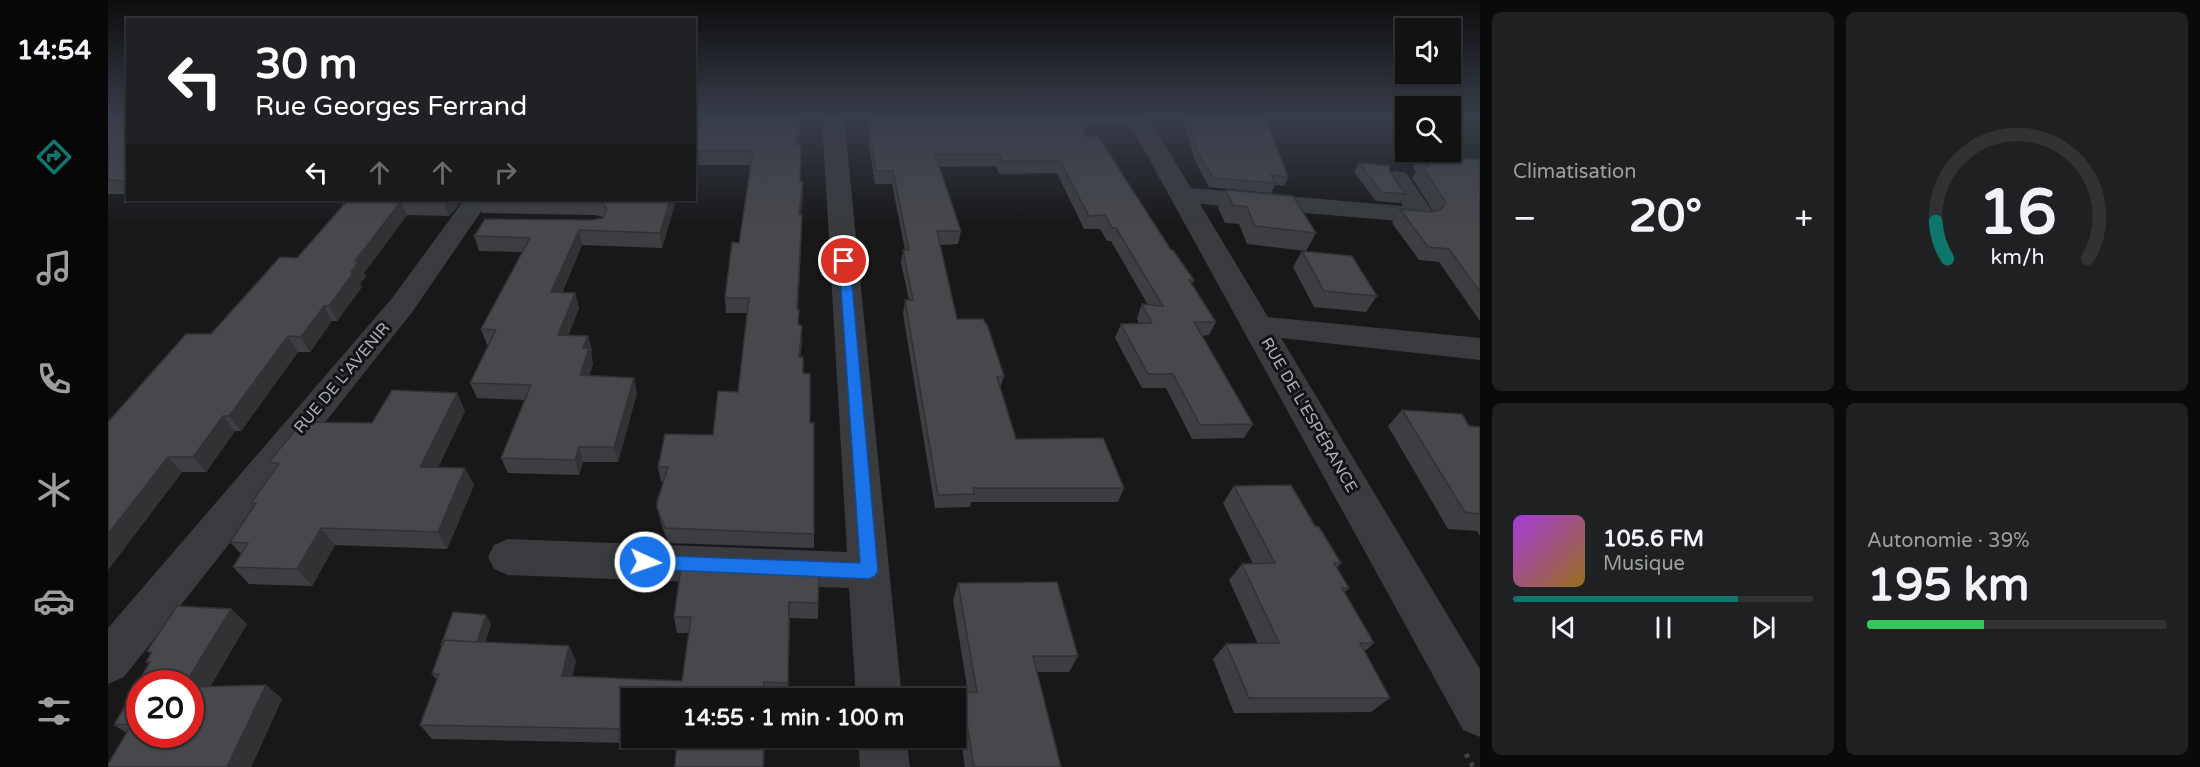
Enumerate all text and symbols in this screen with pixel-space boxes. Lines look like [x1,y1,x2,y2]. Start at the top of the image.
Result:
map controls [1395,18,1461,162]
button: sound [1395,18,1461,84]
text: 14:54 [17,34,91,67]
text: 30 m [255,39,357,90]
icon: left [156,42,234,120]
text: Rue Georges Ferrand [255,90,527,123]
button: search [1395,96,1461,162]
icon: directions [33,136,75,178]
icon: left [300,156,333,189]
icon: ahead [363,156,396,189]
icon: ahead [426,156,459,189]
icon: right [489,156,522,189]
text: Climatisation [1513,160,1636,184]
text: 16 [1978,176,2056,251]
text: 20° [1629,190,1702,244]
text: − [1513,199,1537,238]
text: + [1794,199,1813,238]
pin [818,235,869,286]
icon: arrive [827,244,860,277]
text: km/h [1990,244,2044,270]
icon: music [33,247,75,289]
street label: RUE DE L'AVENIR [290,319,394,437]
street label: RUE DE L'ESPÉRANCE [1256,334,1362,496]
icon: phone [33,358,75,400]
icon: climate [33,469,75,511]
text: 105.6 FM [1603,526,1704,552]
text: Autonomie · 39% [1867,529,2029,553]
position arrow [613,530,677,594]
text: Musique [1603,552,1685,576]
text: 195 km [1867,559,2029,613]
icon: car [33,580,75,622]
icon: previous [1547,611,1580,644]
icon: pause [1647,611,1680,644]
icon: next [1747,611,1780,644]
speed limit sign: 20 [126,670,204,748]
icon: filters [33,690,75,732]
text: 14:55 · 1 min · 100 m [683,705,904,731]

